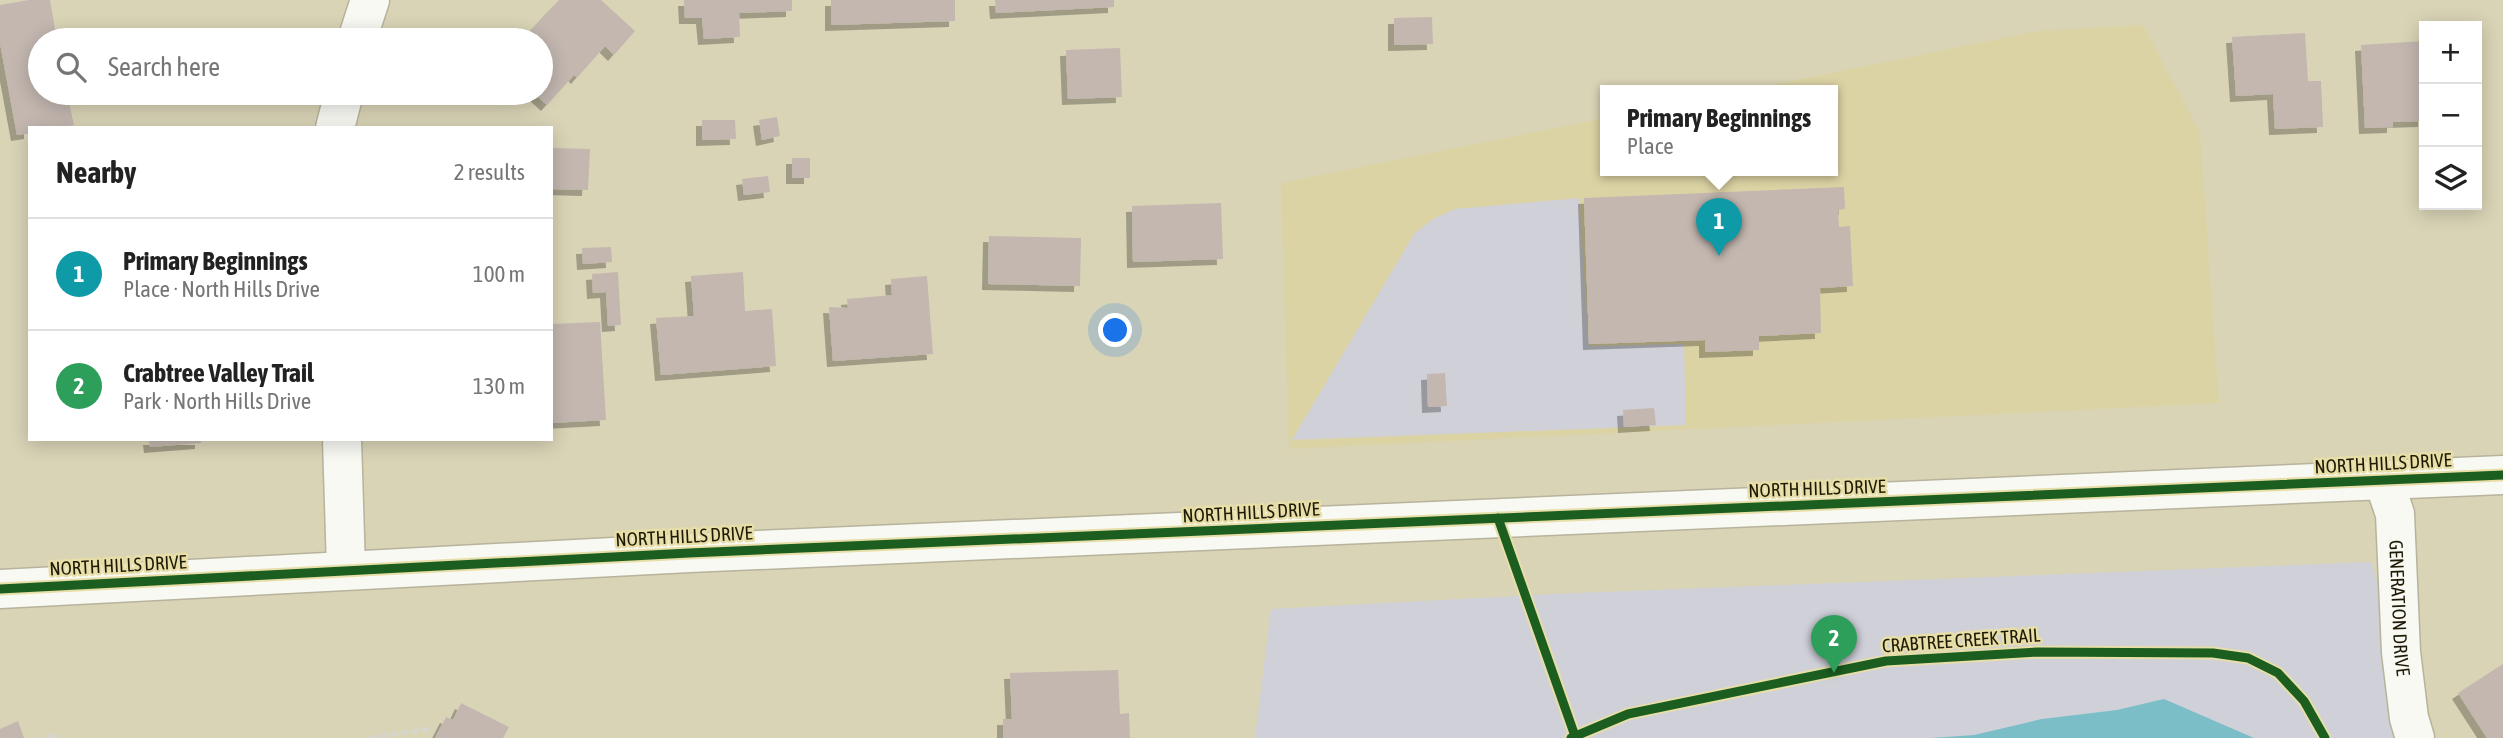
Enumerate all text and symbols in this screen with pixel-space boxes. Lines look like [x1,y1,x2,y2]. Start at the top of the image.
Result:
map controls [2419,21,2482,210]
button: + [2419,21,2482,84]
search box [28,28,553,105]
icon: search [52,48,90,86]
text: Search here [108,52,220,82]
button: − [2419,84,2482,147]
popup [1600,85,1838,176]
text: Primary Beginnings [1627,103,1811,133]
text: Place [1627,133,1674,159]
button: layers [2419,147,2482,210]
text: Nearby [56,155,136,189]
text: 2 results [454,159,525,185]
pin: 1 [1696,198,1742,256]
text: Primary Beginnings [123,246,308,276]
text: 1 [74,261,84,287]
text: 100 m [473,261,525,287]
text: Place · North Hills Drive [123,276,320,302]
your location [1098,313,1132,347]
text: Crabtree Valley Trail [123,358,314,388]
text: 2 [74,373,84,399]
text: 130 m [473,373,525,399]
text: Park · North Hills Drive [123,388,311,414]
street label: NORTH HILLS DRIVE [2314,448,2452,478]
street label: NORTH HILLS DRIVE [1748,475,1886,501]
street label: NORTH HILLS DRIVE [1182,497,1320,527]
street label: NORTH HILLS DRIVE [615,521,753,551]
street label: GENERATION DRIVE [2385,539,2415,677]
street label: NORTH HILLS DRIVE [49,550,187,580]
pin: 2 [1811,615,1857,673]
street label: CRABTREE CREEK TRAIL [1881,623,2041,657]

